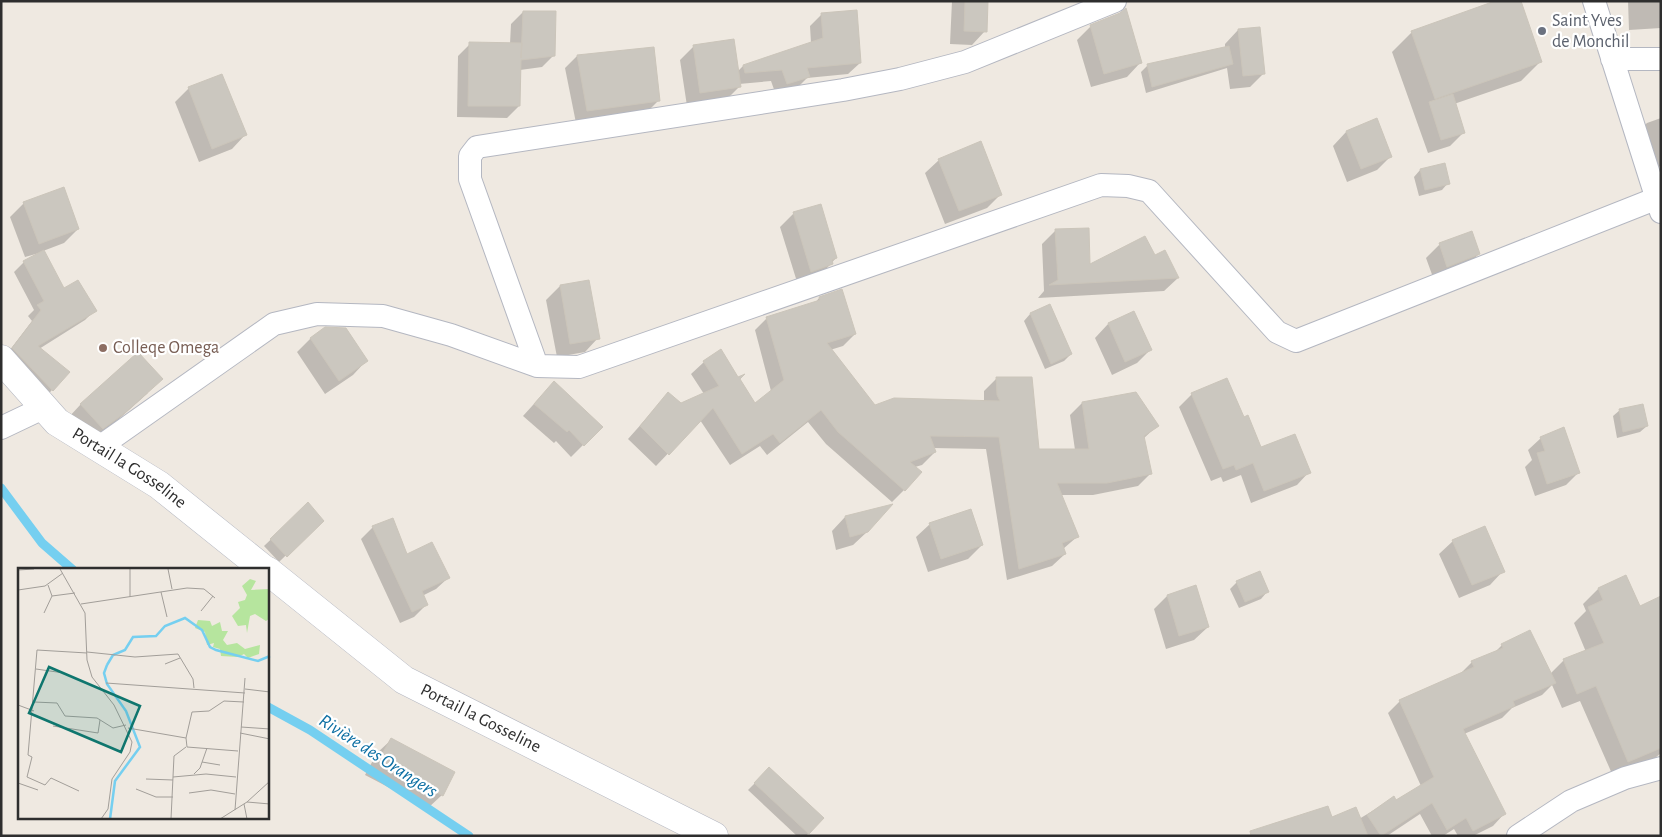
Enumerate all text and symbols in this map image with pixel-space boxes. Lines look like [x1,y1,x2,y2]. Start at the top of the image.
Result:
place label: Saint Yves de Monchil [1552,12,1629,51]
marker: Saint Yves de Monchil [1536,25,1548,37]
place label: Colleqe Omega [113,339,219,357]
marker: Colleqe Omega [97,342,109,354]
street label: Portail la Gosseline [69,425,190,512]
inset map [18,568,269,820]
street label: Portail la Gosseline [418,681,544,756]
water label: Rivière des Orangers [316,711,440,801]

